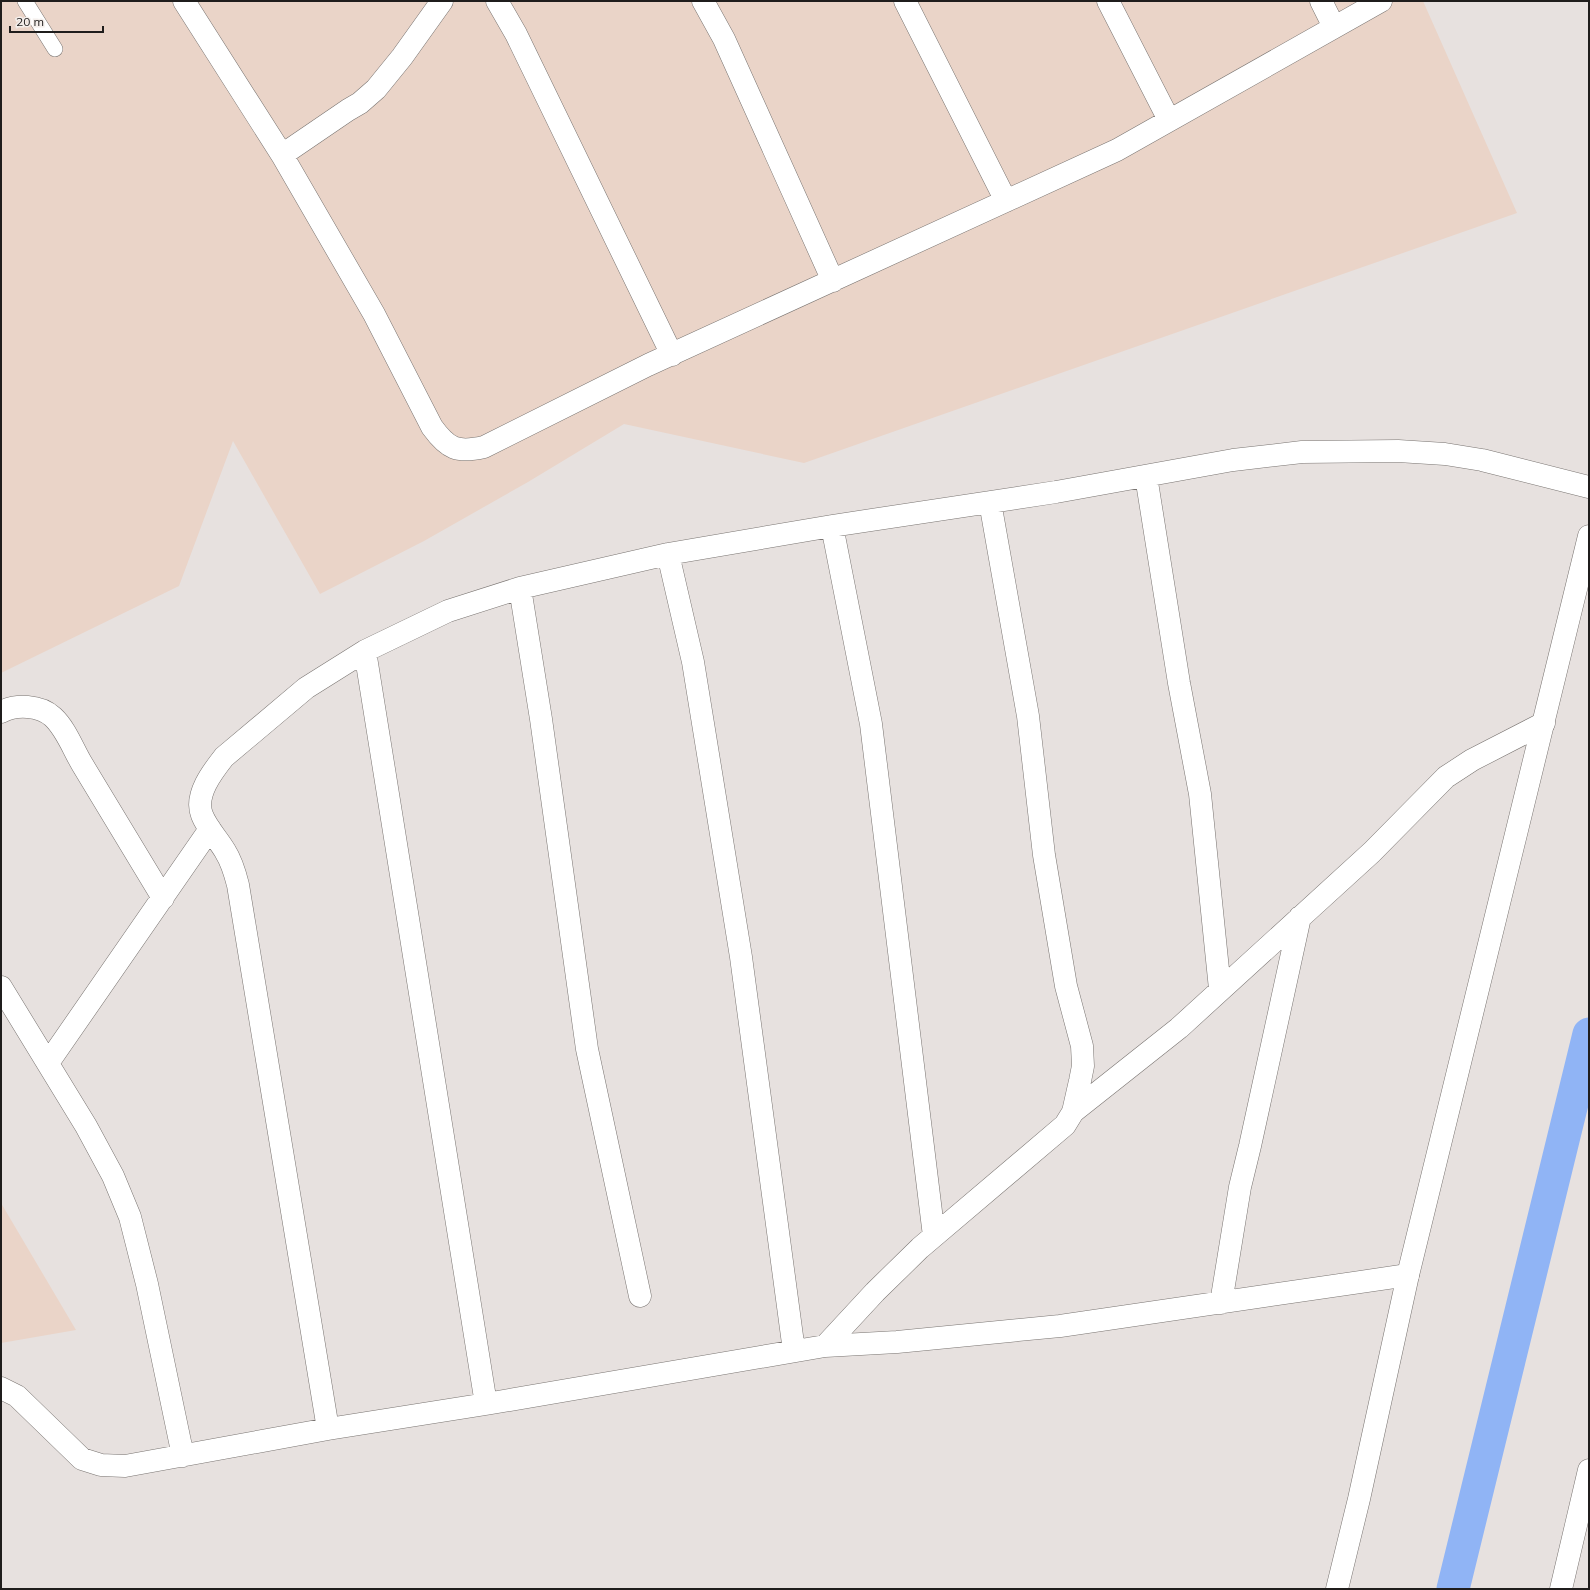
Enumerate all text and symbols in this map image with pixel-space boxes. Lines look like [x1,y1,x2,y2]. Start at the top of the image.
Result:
scale bar [10,8,103,34]
text: 20 m [16,14,44,29]

